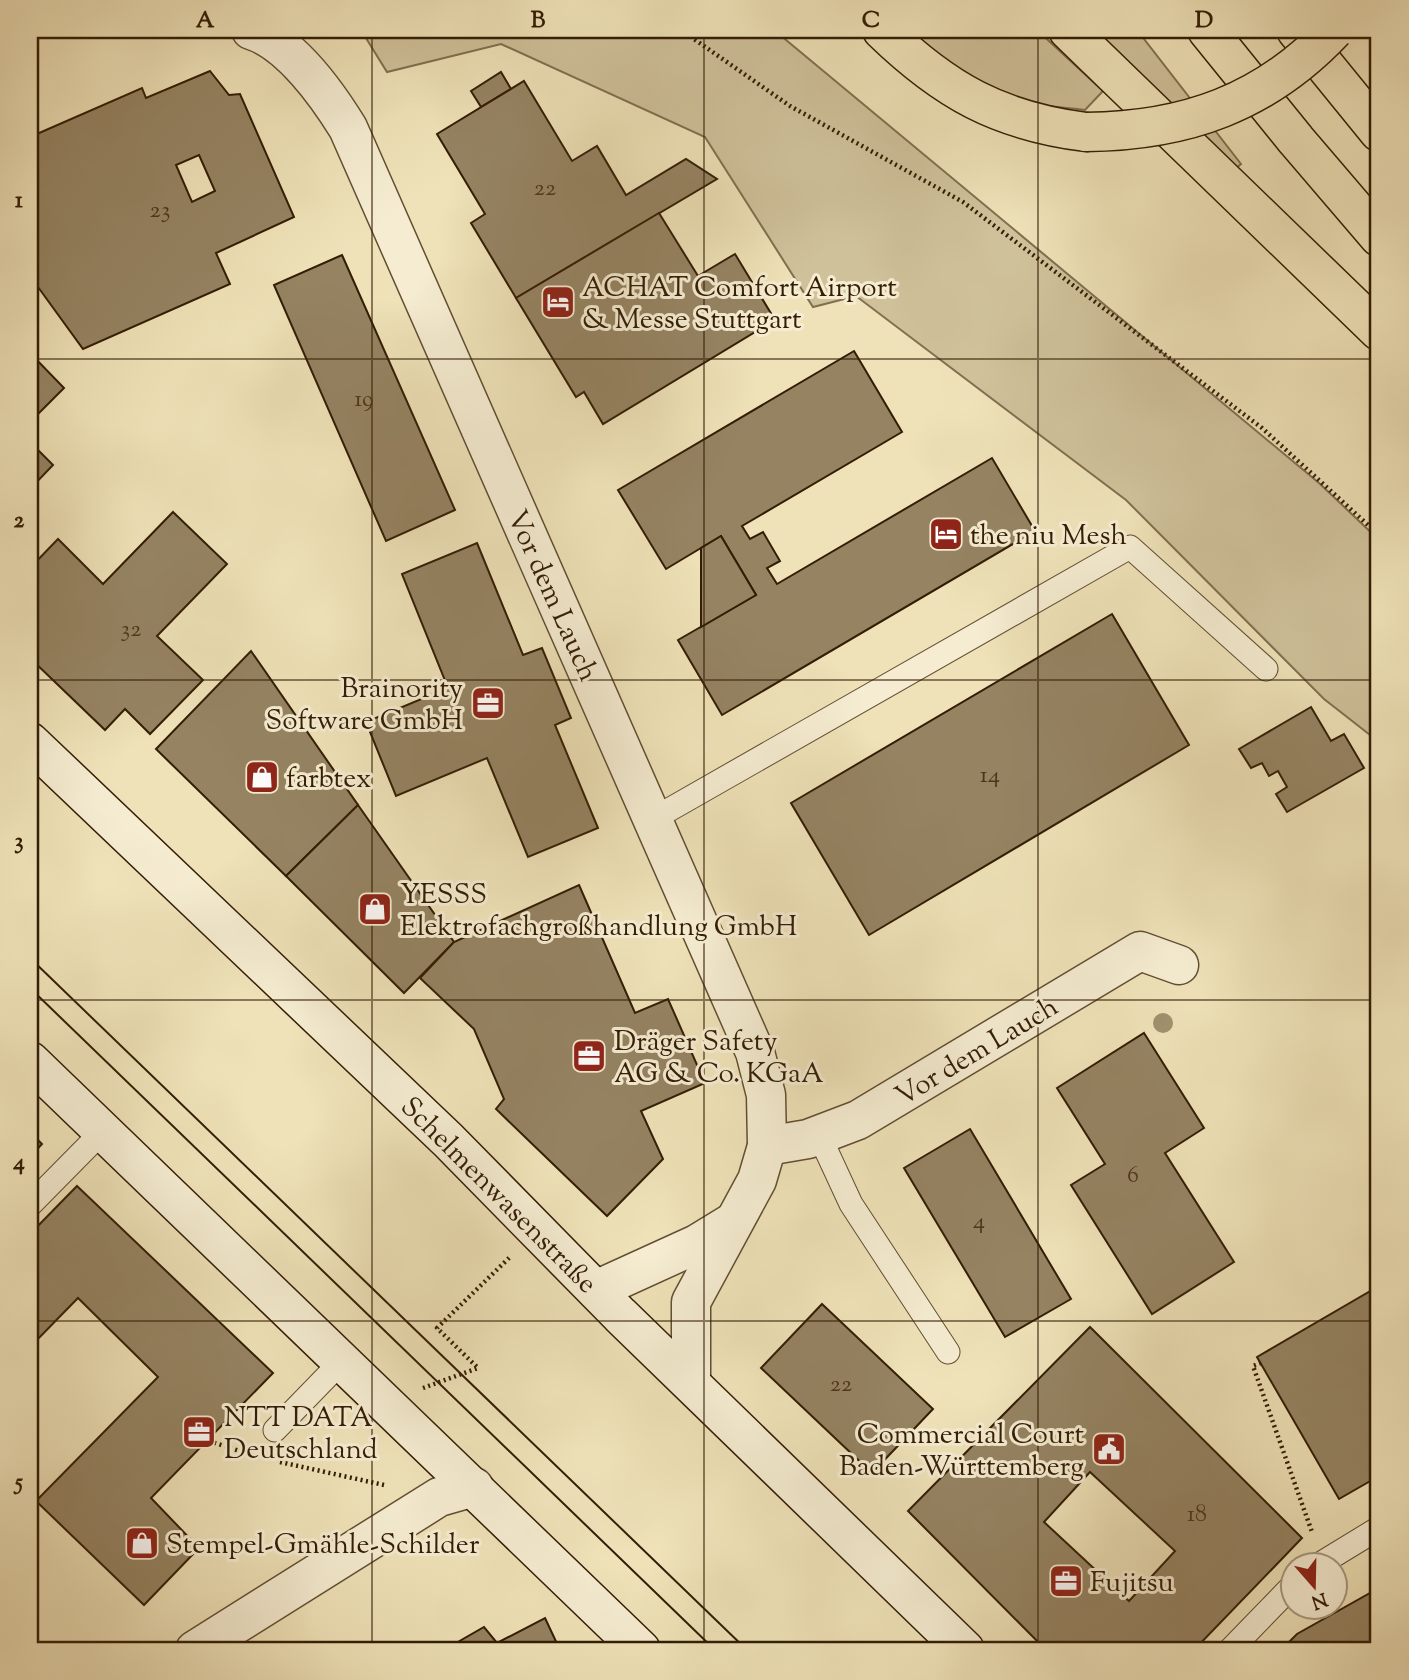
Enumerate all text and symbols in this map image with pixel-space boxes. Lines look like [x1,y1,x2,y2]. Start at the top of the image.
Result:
text: A [196,5,215,38]
text: B [531,5,546,38]
text: C [862,5,880,38]
text: D [1195,5,1213,38]
house number: 22 [534,172,556,206]
text: 1 [15,185,23,218]
house number: 23 [150,194,170,228]
place label: ACHAT Comfort Airport & Messe Stuttgart [582,269,897,341]
hotel icon: ACHAT Comfort Airport & Messe Stuttgart [539,283,577,321]
house number: 19 [354,383,374,417]
street label: Vor dem Lauch [496,504,607,688]
text: 2 [14,505,25,538]
hotel icon: the niu Mesh [927,515,965,553]
place label: the niu Mesh [970,517,1127,557]
house number: 32 [121,613,141,647]
place label: Brainority Software GmbH [266,670,463,742]
office icon: Brainority Software GmbH [469,684,507,722]
shop icon: farbtex [243,758,281,796]
house number: 14 [980,759,1000,793]
place label: farbtex [286,760,371,800]
text: 3 [14,826,24,859]
place label: YESSS Elektrofachgroßhandlung GmbH [400,876,797,948]
shop icon: YESSS Elektrofachgroßhandlung GmbH [356,890,394,928]
street label: Vor dem Lauch [888,988,1067,1117]
place label: Dräger Safety AG & Co. KGaA [614,1023,824,1095]
office icon: Dräger Safety AG & Co. KGaA [570,1037,608,1075]
street label: Schelmenwasenstraße [390,1089,605,1304]
text: 4 [12,1147,25,1180]
house number: 6 [1127,1159,1139,1193]
house number: 4 [973,1205,985,1239]
house number: 22 [830,1368,852,1402]
place label: NTT DATA Deutschland [224,1399,378,1471]
office icon: NTT DATA Deutschland [180,1413,218,1451]
place label: Commercial Court Baden-Württemberg [839,1416,1084,1488]
public building icon: Commercial Court Baden-Württemberg [1090,1430,1128,1468]
text: 5 [13,1467,23,1500]
house number: 18 [1187,1498,1207,1532]
shop icon: Stempel-Gmähle-Schilder [123,1524,161,1562]
place label: Stempel-Gmähle-Schilder [166,1526,480,1566]
north arrow [1280,1550,1350,1620]
office icon: Fujitsu [1047,1562,1085,1600]
place label: Fujitsu [1090,1564,1174,1604]
text: N [1307,1584,1331,1615]

